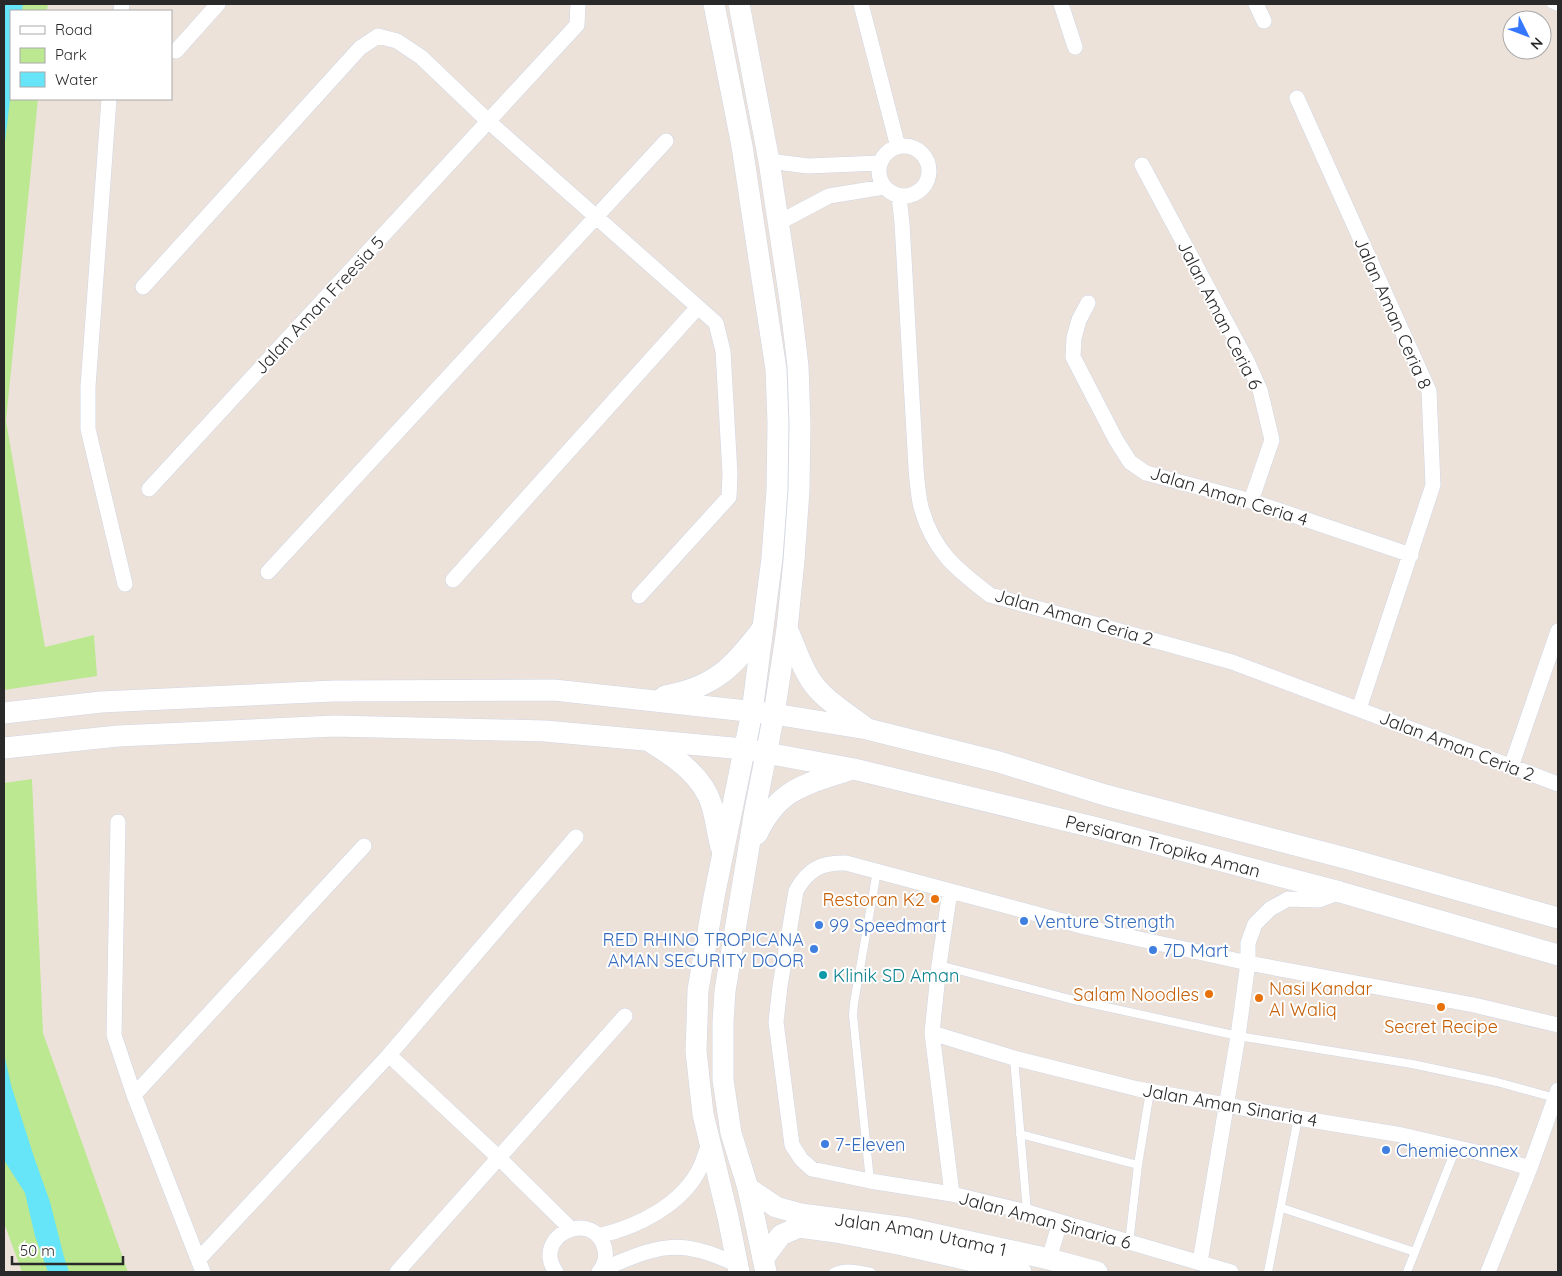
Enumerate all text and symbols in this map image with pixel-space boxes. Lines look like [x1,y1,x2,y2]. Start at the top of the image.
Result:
legend [10,10,172,100]
north arrow [1502,10,1552,60]
text: Road [55,20,92,39]
text: N [1527,34,1547,54]
text: Park [55,45,87,64]
text: Water [55,70,98,89]
street label: Jalan Aman Freesia 5 [249,231,389,379]
street label: Jalan Aman Ceria 8 [1349,233,1437,393]
street label: Jalan Aman Ceria 6 [1173,237,1268,394]
street label: Jalan Aman Ceria 4 [1147,461,1311,531]
street label: Jalan Aman Ceria 2 [992,583,1156,651]
street label: Jalan Aman Ceria 2 [1376,706,1538,786]
street label: Persiaran Tropika Aman [1063,809,1263,882]
place label: Restoran K2 [822,888,925,911]
marker: Restoran K2 [929,893,941,905]
place label: Venture Strength [1034,910,1175,933]
place label: 99 Speedmart [829,914,947,937]
marker: Venture Strength [1018,915,1030,927]
marker: 99 Speedmart [813,919,825,931]
place label: RED RHINO TROPICANA AMAN SECURITY DOOR [603,928,804,972]
place label: 7D Mart [1163,939,1229,962]
marker: RED RHINO TROPICANA AMAN SECURITY DOOR [808,943,820,955]
marker: 7D Mart [1147,944,1159,956]
place label: Klinik SD Aman [833,964,959,987]
marker: Klinik SD Aman [817,969,829,981]
place label: Nasi Kandar Al Waliq [1269,977,1372,1021]
place label: Salam Noodles [1073,983,1199,1006]
marker: Salam Noodles [1203,988,1215,1000]
marker: Nasi Kandar Al Waliq [1253,992,1265,1004]
marker: Secret Recipe [1435,1001,1447,1013]
place label: Secret Recipe [1384,1015,1498,1038]
street label: Jalan Aman Sinaria 4 [1141,1078,1319,1132]
place label: 7-Eleven [835,1133,906,1156]
marker: 7-Eleven [819,1138,831,1150]
place label: Chemieconnex [1396,1139,1519,1162]
marker: Chemieconnex [1380,1144,1392,1156]
street label: Jalan Aman Sinaria 6 [956,1186,1134,1254]
street label: Jalan Aman Utama 1 [833,1207,1009,1261]
scale bar [12,1234,124,1266]
text: 50 m [20,1241,55,1260]

